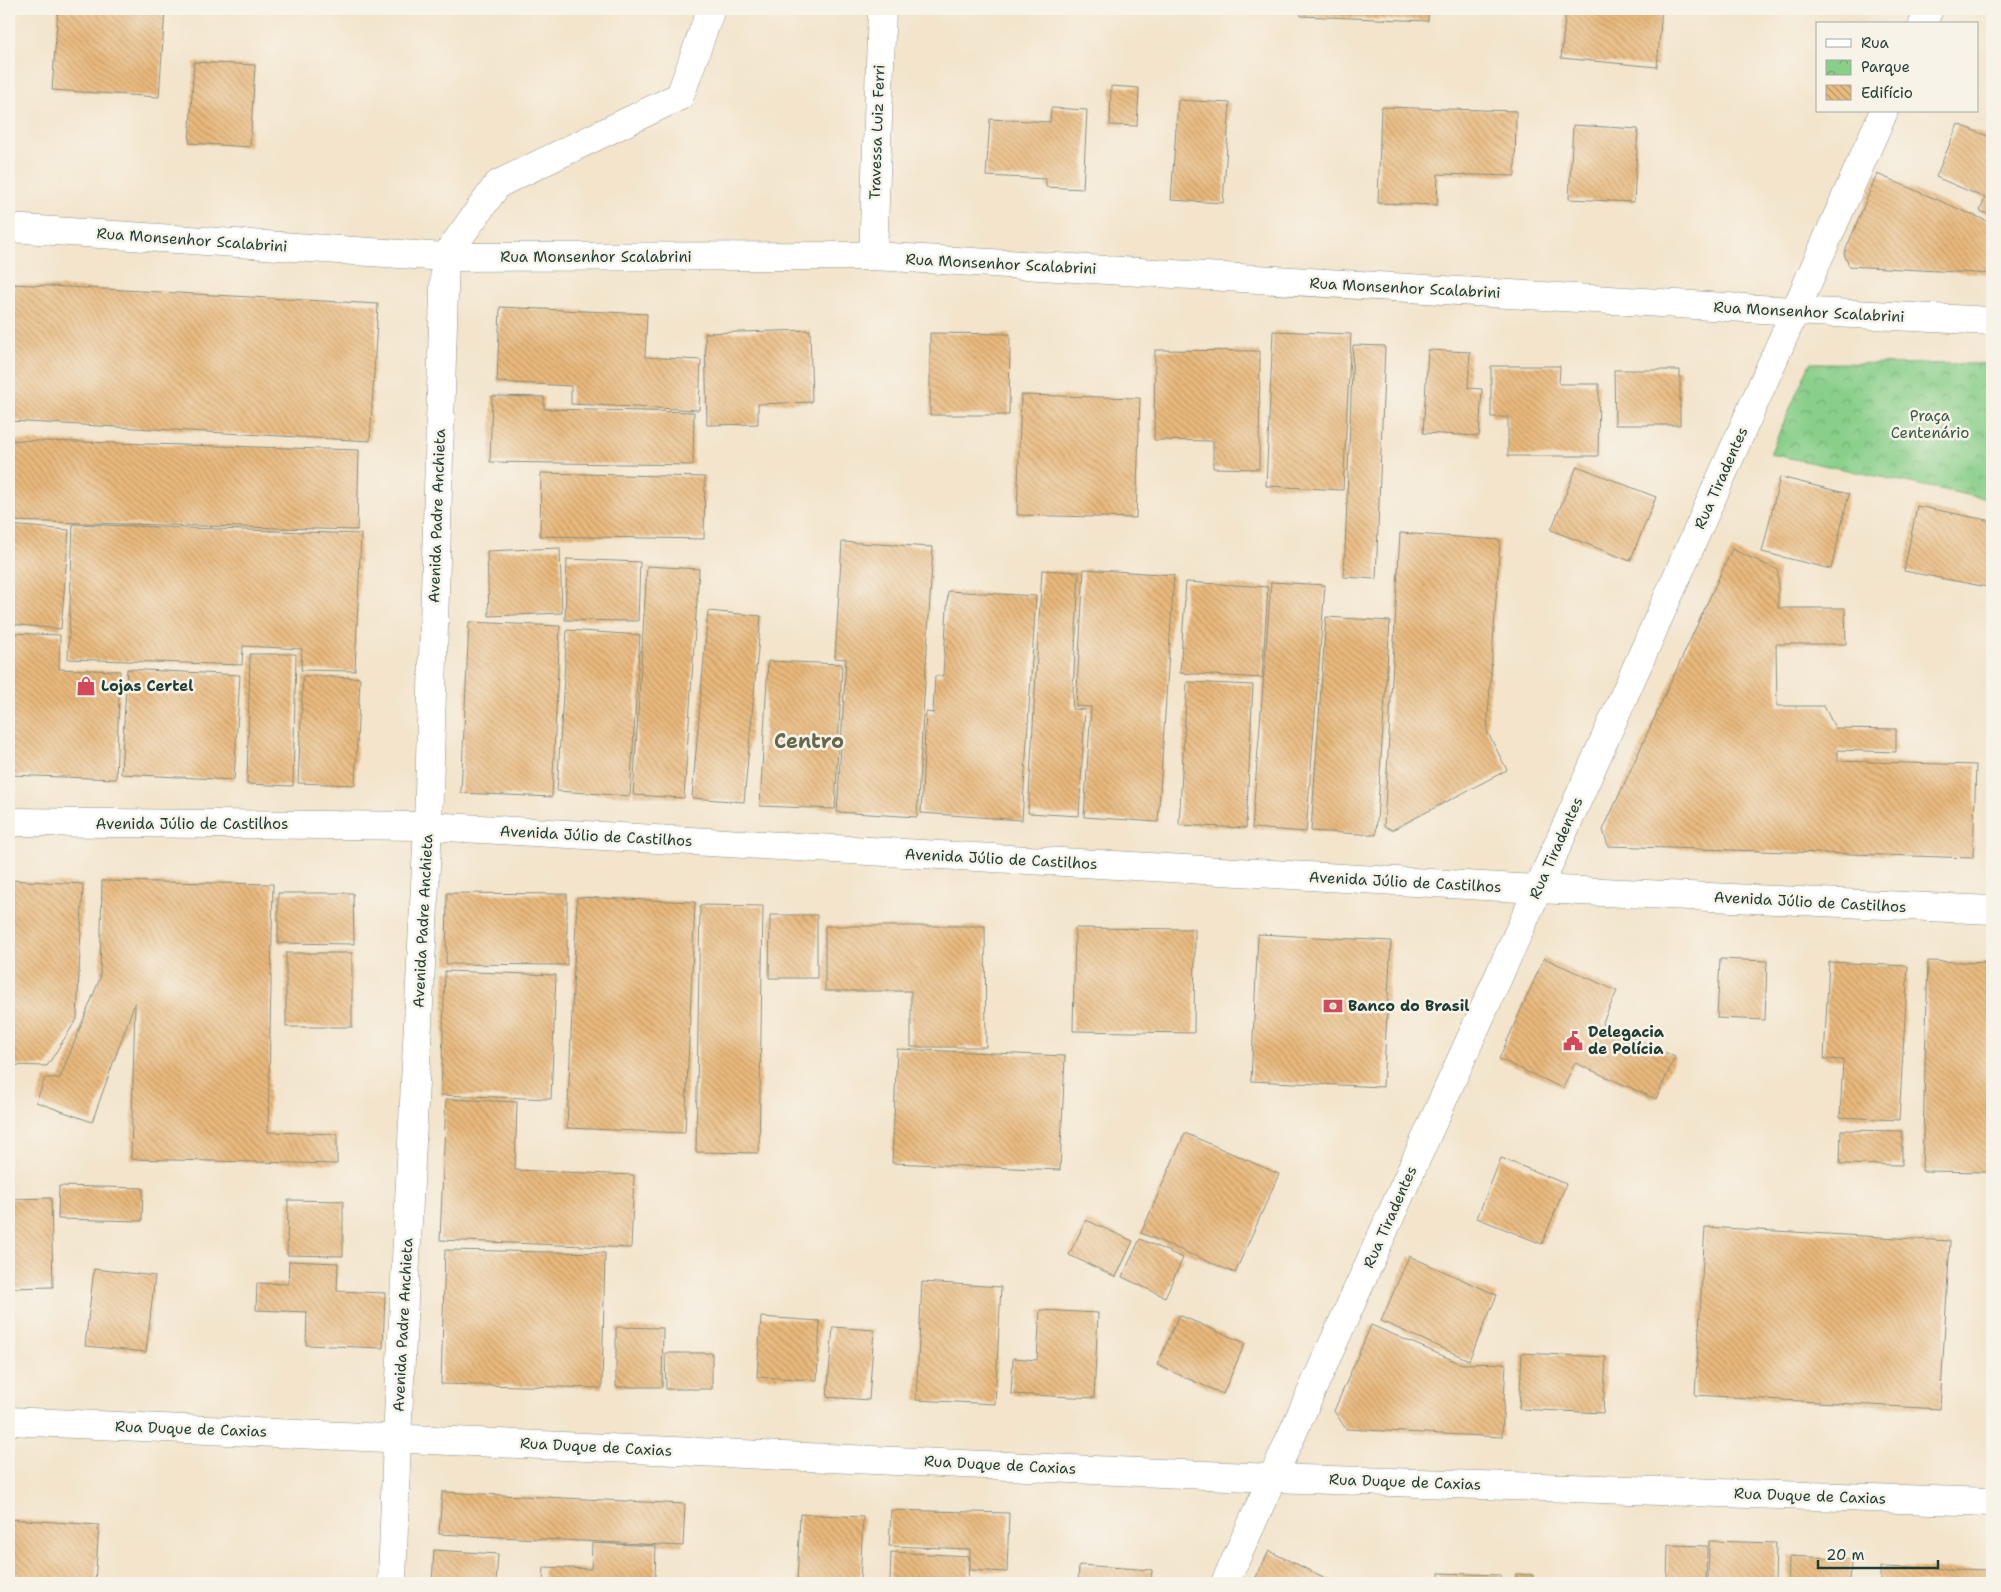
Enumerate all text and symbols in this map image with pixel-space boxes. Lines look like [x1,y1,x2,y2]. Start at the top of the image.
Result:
legend [1816,22,1978,112]
text: Rua [1861,33,1890,53]
text: Parque [1861,57,1910,77]
street label: Travessa Luiz Ferri [865,64,889,200]
text: Edifício [1861,83,1913,103]
street label: Rua Monsenhor Scalabrini [96,223,288,257]
street label: Rua Monsenhor Scalabrini [500,247,692,267]
street label: Rua Monsenhor Scalabrini [905,249,1097,279]
street label: Rua Monsenhor Scalabrini [1309,273,1501,303]
street label: Rua Monsenhor Scalabrini [1713,297,1905,327]
park label: Praça Centenário [1891,406,1969,443]
street label: Rua Tiradentes [1690,424,1752,532]
street label: Avenida Padre Anchieta [424,428,450,603]
shop icon: Lojas Certel [75,675,97,697]
place label: Lojas Certel [101,676,193,696]
district label: Centro [774,728,844,754]
street label: Rua Tiradentes [1525,794,1587,902]
street label: Avenida Júlio de Castilhos [96,814,288,834]
street label: Avenida Júlio de Castilhos [499,821,693,851]
street label: Avenida Padre Anchieta [408,833,438,1009]
street label: Avenida Júlio de Castilhos [904,844,1098,874]
street label: Avenida Júlio de Castilhos [1308,867,1502,897]
street label: Avenida Júlio de Castilhos [1713,887,1907,917]
bank icon: Banco do Brasil [1322,995,1344,1017]
place label: Banco do Brasil [1348,996,1469,1016]
place label: Delegacia de Polícia [1588,1022,1665,1059]
public building icon: Delegacia de Polícia [1562,1030,1584,1052]
street label: Rua Tiradentes [1359,1163,1421,1271]
street label: Avenida Padre Anchieta [388,1237,418,1413]
street label: Rua Duque de Caxias [115,1416,267,1442]
street label: Rua Duque de Caxias [519,1433,673,1461]
street label: Rua Duque de Caxias [923,1451,1077,1479]
street label: Rua Duque de Caxias [1329,1469,1481,1495]
street label: Rua Duque de Caxias [1734,1483,1886,1509]
scale bar [1818,1537,1938,1569]
text: 20 m [1826,1545,1865,1565]

